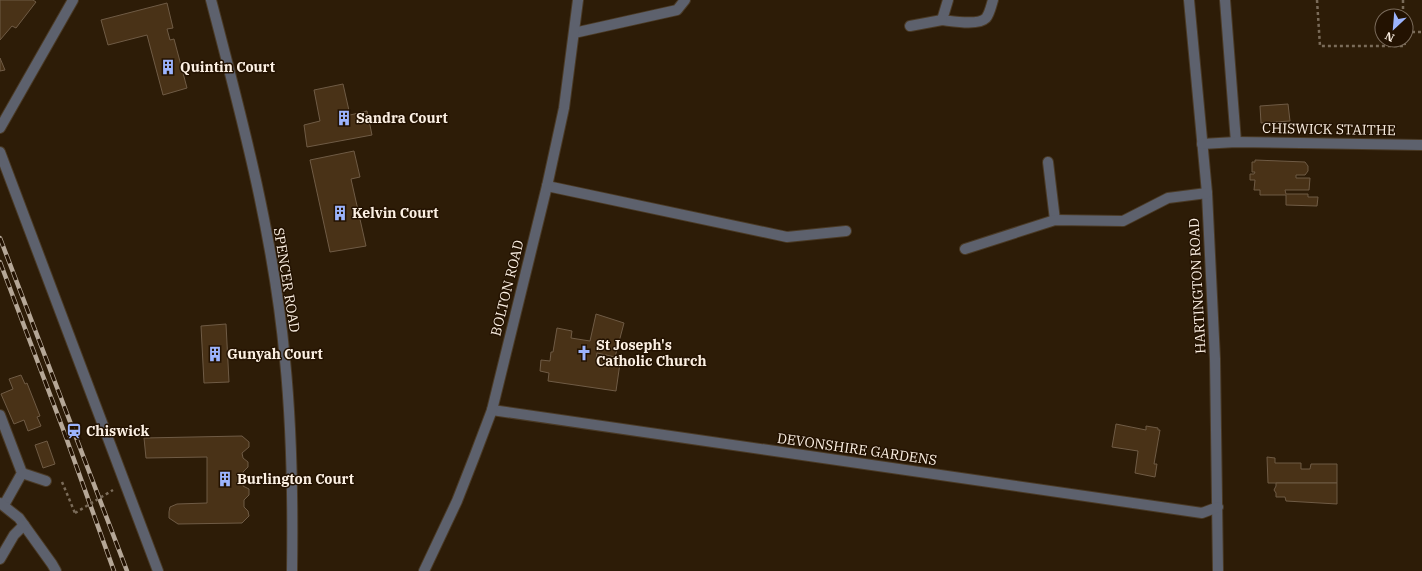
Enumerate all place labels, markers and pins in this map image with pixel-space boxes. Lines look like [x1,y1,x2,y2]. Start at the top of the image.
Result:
building icon: Quintin Court [159,58,177,76]
place label: Quintin Court [180,58,275,76]
building icon: Sandra Court [335,109,353,127]
place label: Sandra Court [356,109,448,127]
building icon: Kelvin Court [331,204,349,222]
place label: Kelvin Court [352,204,439,222]
place label: St Joseph's Catholic Church [596,336,707,370]
church icon: St Joseph's Catholic Church [575,344,593,362]
building icon: Gunyah Court [206,345,224,363]
place label: Gunyah Court [227,345,323,363]
station icon: Chiswick [65,422,83,440]
place label: Chiswick [86,422,149,440]
building icon: Burlington Court [216,470,234,488]
place label: Burlington Court [237,470,354,488]

